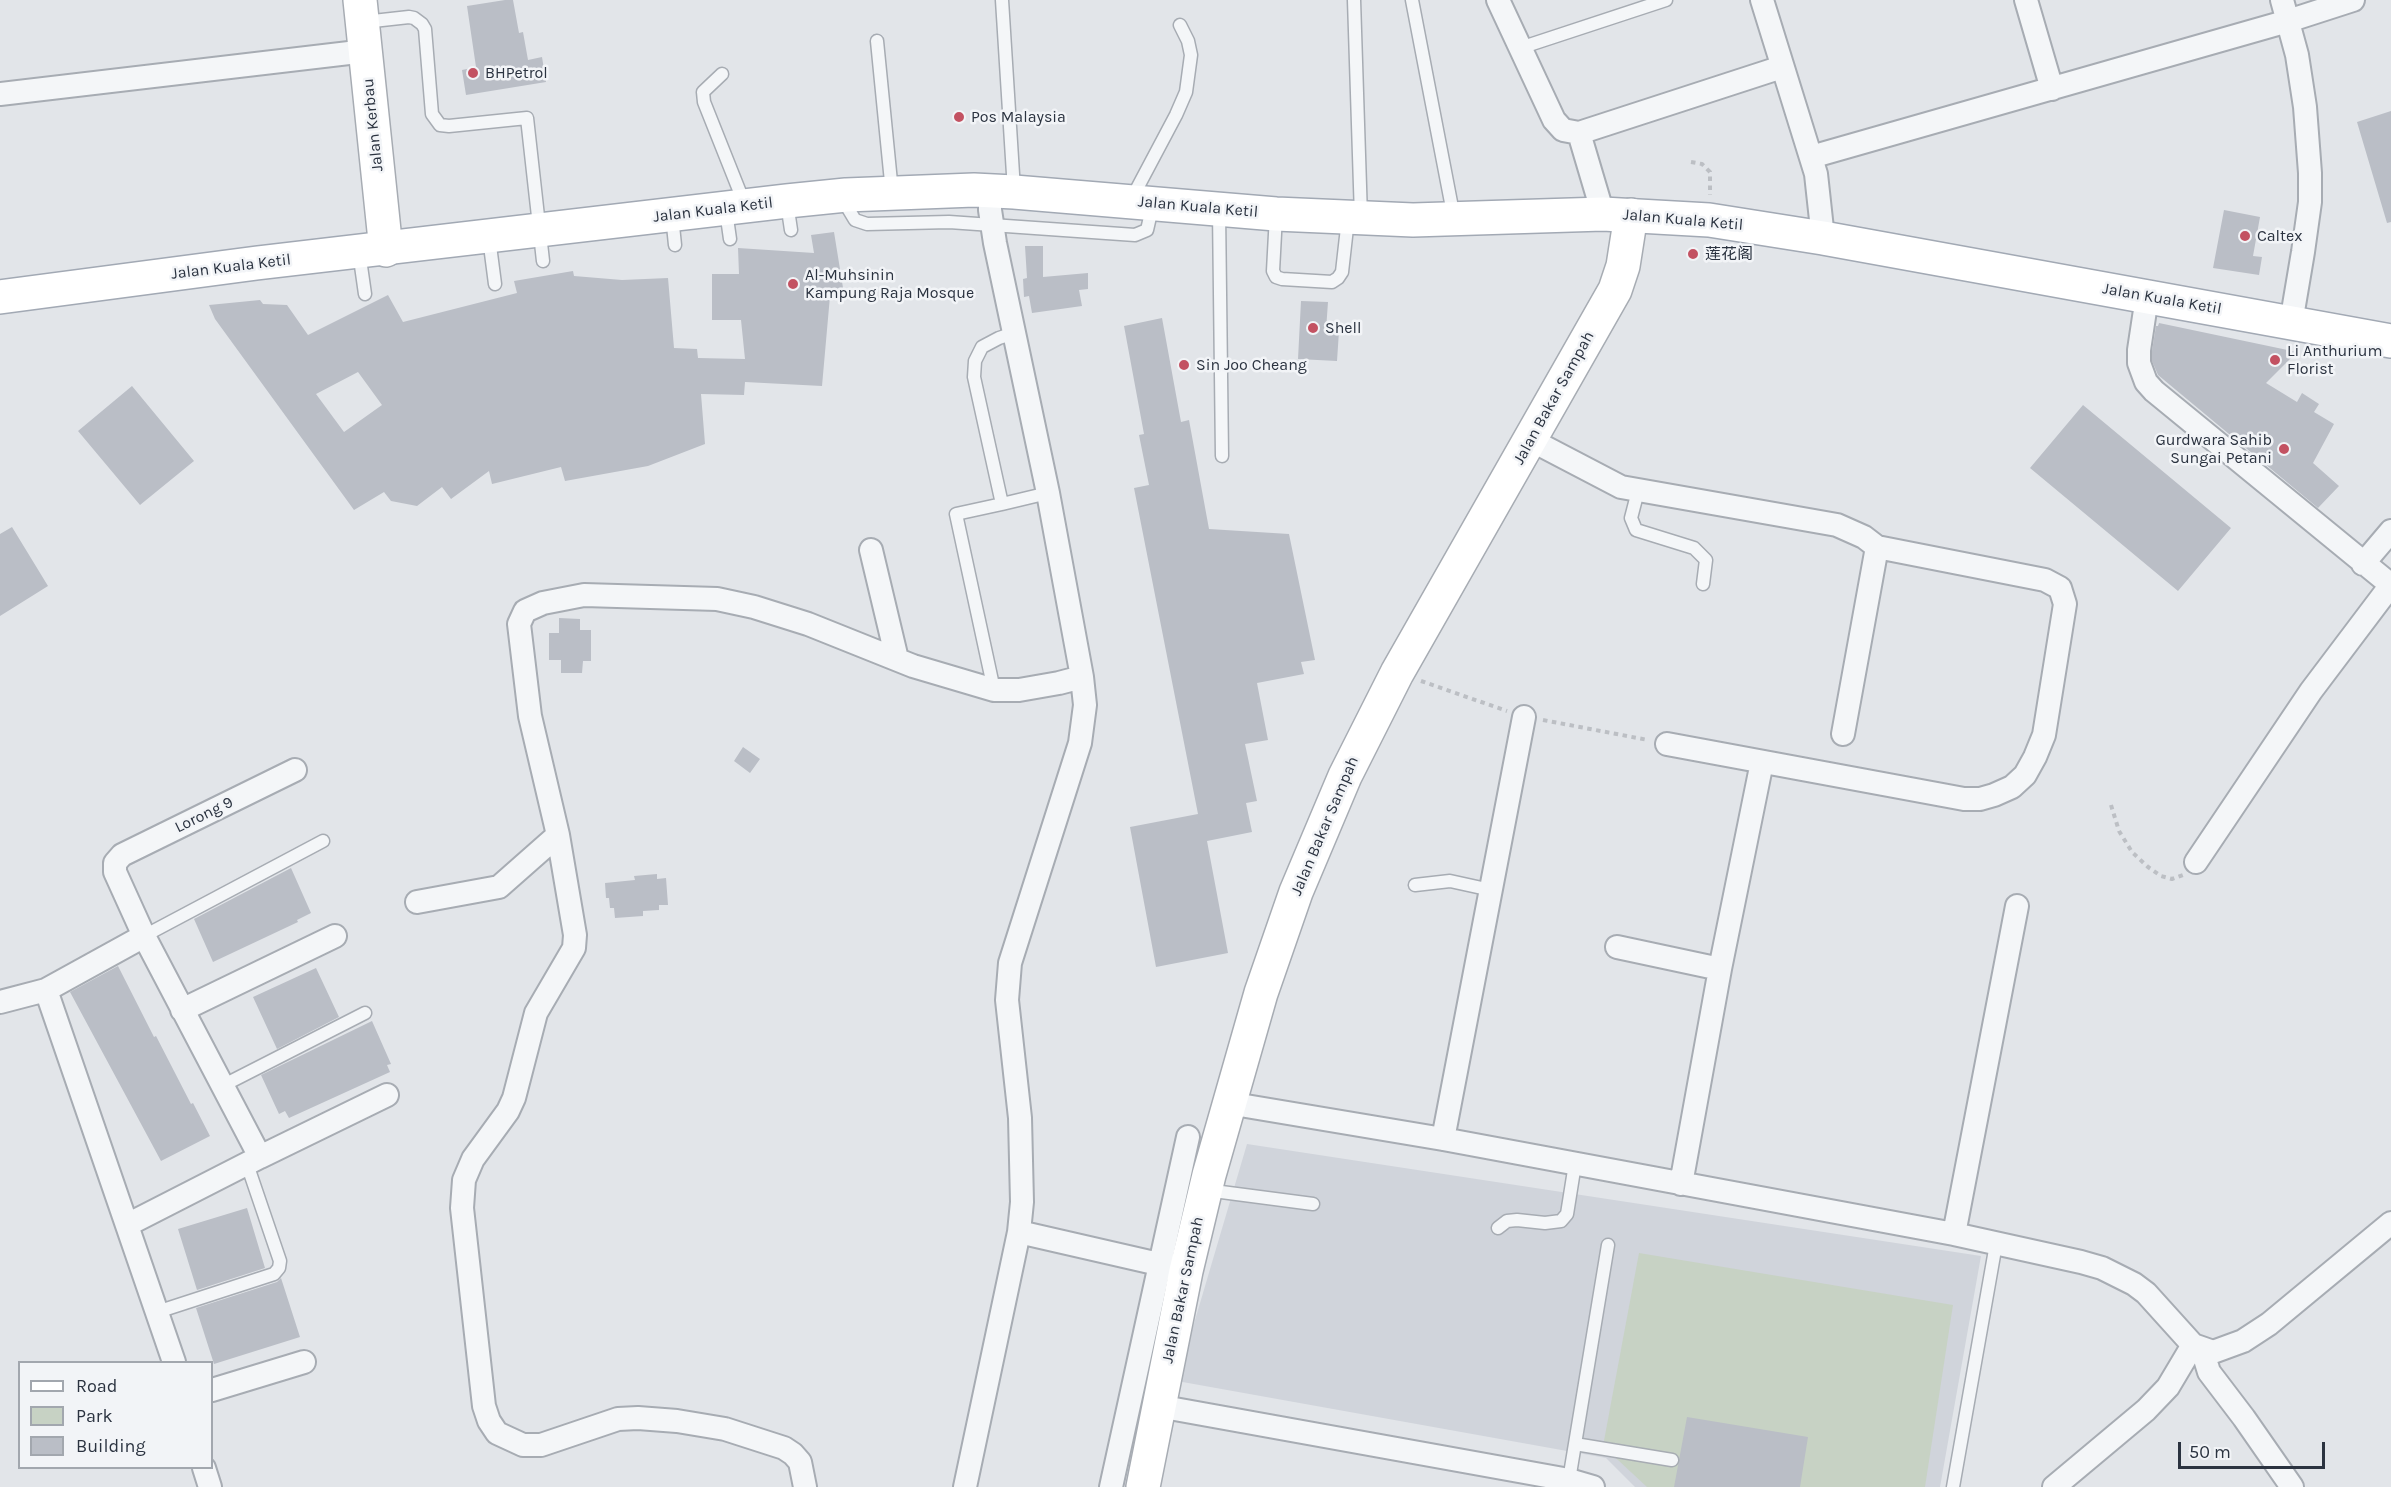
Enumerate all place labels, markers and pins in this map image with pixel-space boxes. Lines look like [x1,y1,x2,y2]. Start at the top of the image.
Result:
place label: BHPetrol [485,63,548,83]
marker: BHPetrol [466,66,480,80]
place label: Pos Malaysia [971,107,1066,127]
marker: Pos Malaysia [952,110,966,124]
place label: Caltex [2257,226,2303,246]
marker: Caltex [2238,229,2252,243]
place label: 莲花阁 [1705,244,1753,264]
marker: 莲花阁 [1686,247,1700,261]
place label: Al-Muhsinin Kampung Raja Mosque [805,265,974,303]
marker: Al-Muhsinin Kampung Raja Mosque [786,277,800,291]
place label: Shell [1325,318,1362,338]
marker: Shell [1306,321,1320,335]
place label: Li Anthurium Florist [2287,341,2382,379]
marker: Li Anthurium Florist [2268,353,2282,367]
place label: Sin Joo Cheang [1196,355,1307,375]
marker: Sin Joo Cheang [1177,358,1191,372]
place label: Gurdwara Sahib Sungai Petani [2156,430,2272,468]
marker: Gurdwara Sahib Sungai Petani [2277,442,2291,456]

